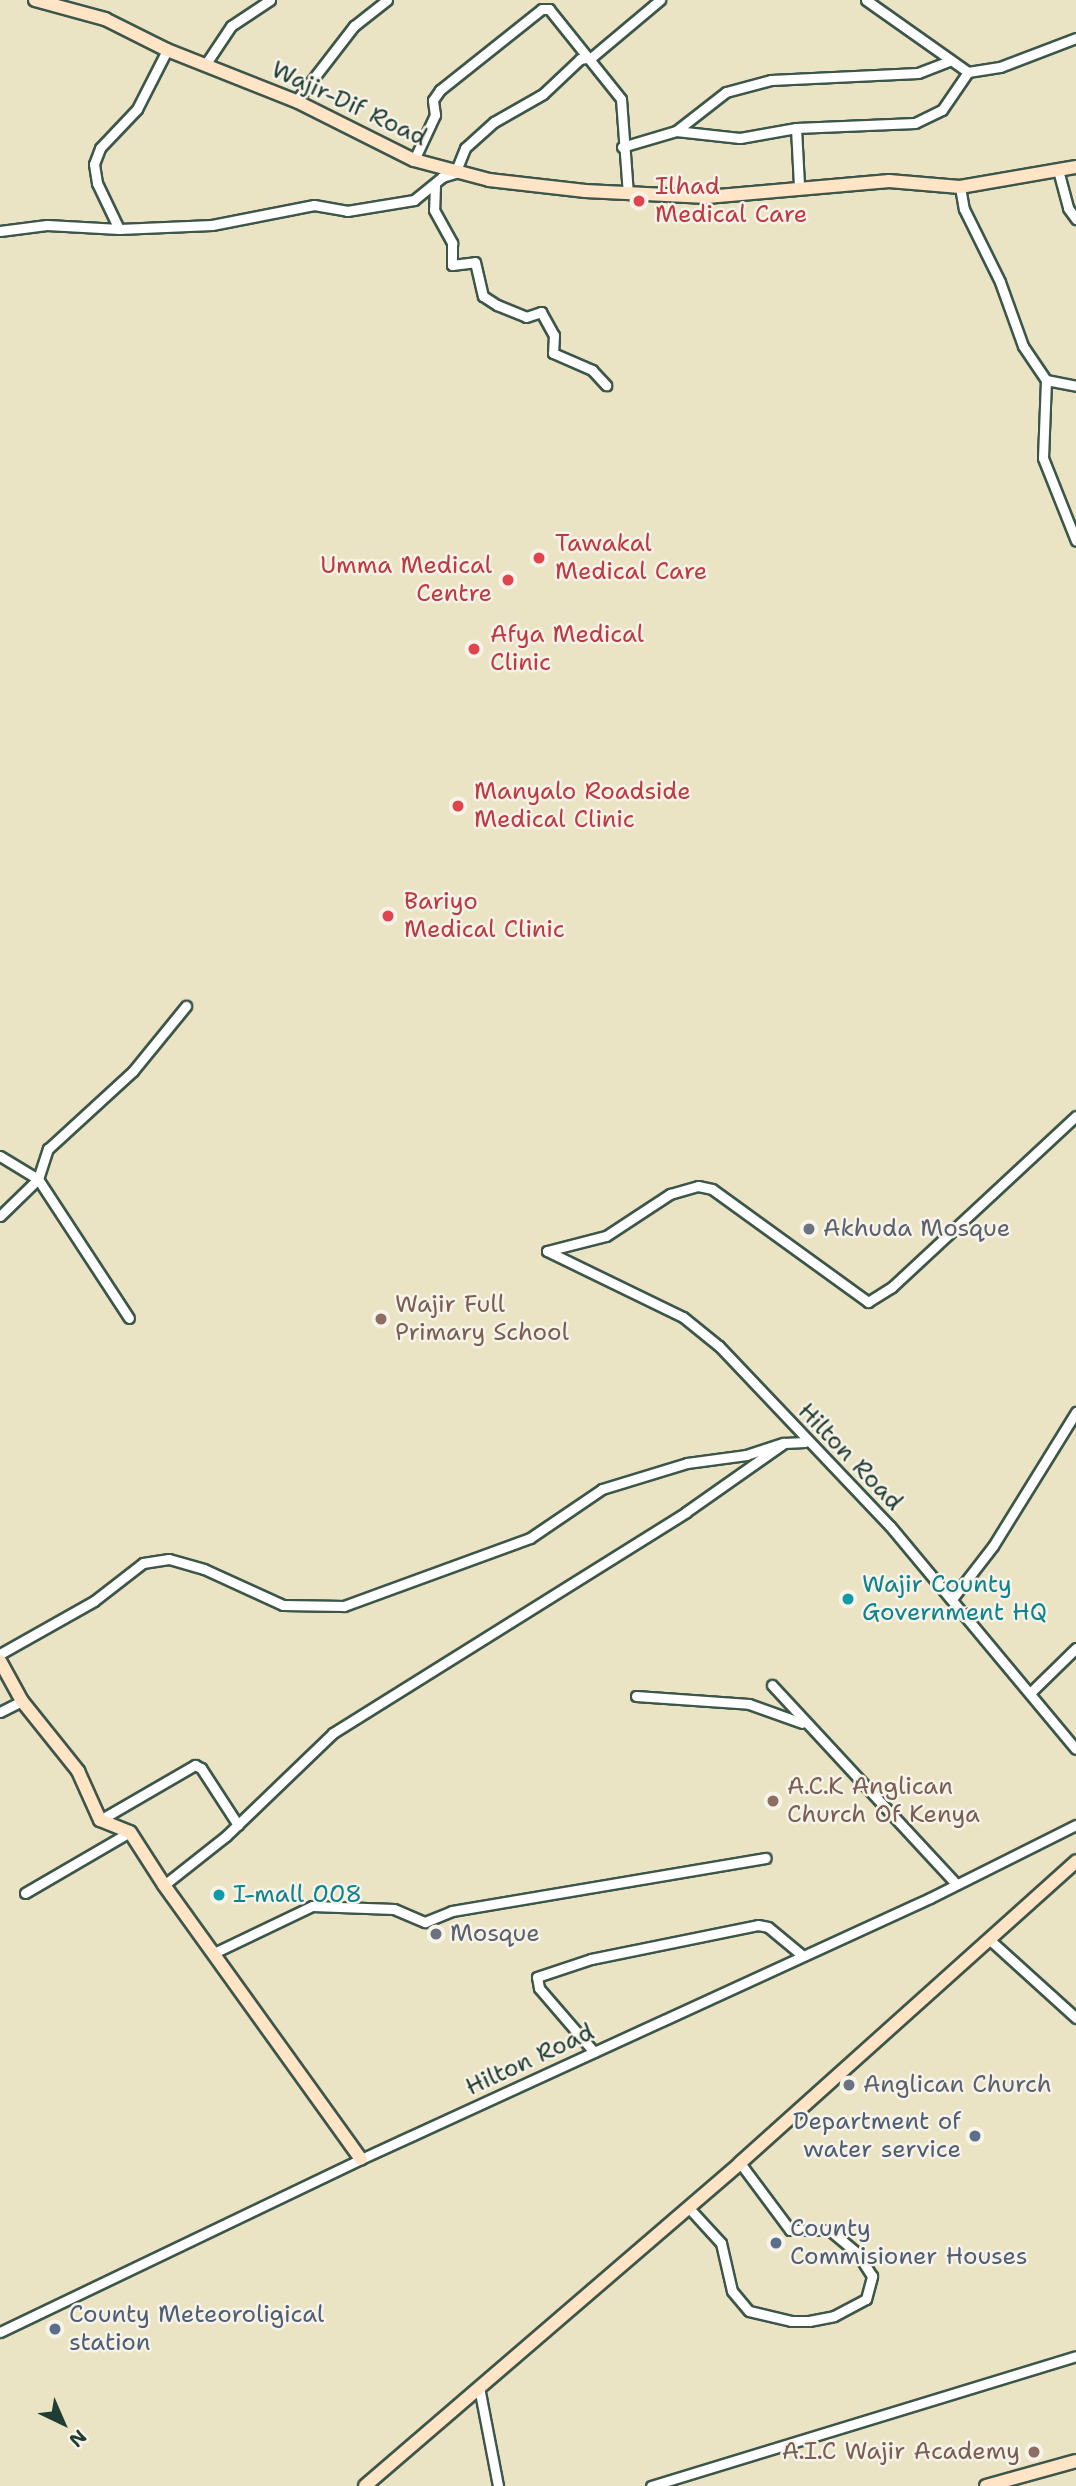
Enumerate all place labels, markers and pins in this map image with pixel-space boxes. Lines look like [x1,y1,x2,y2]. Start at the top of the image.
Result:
place label: Ilhad Medical Care [655,173,807,229]
marker: Ilhad Medical Care [629,191,649,211]
place label: Tawakal Medical Care [555,530,707,586]
marker: Tawakal Medical Care [529,548,549,568]
place label: Umma Medical Centre [320,552,492,608]
marker: Umma Medical Centre [498,570,518,590]
place label: Afya Medical Clinic [490,621,644,677]
marker: Afya Medical Clinic [464,639,484,659]
place label: Manyalo Roadside Medical Clinic [474,778,691,834]
marker: Manyalo Roadside Medical Clinic [448,796,468,816]
place label: Bariyo Medical Clinic [404,888,565,944]
marker: Bariyo Medical Clinic [378,906,398,926]
place label: Akhuda Mosque [823,1215,1010,1243]
marker: Akhuda Mosque [801,1221,817,1237]
place label: Wajir Full Primary School [395,1291,569,1347]
marker: Wajir Full Primary School [373,1311,389,1327]
place label: Wajir County Government HQ [862,1571,1047,1627]
marker: Wajir County Government HQ [840,1591,856,1607]
place label: A.C.K Anglican Church Of Kenya [787,1773,980,1829]
marker: A.C.K Anglican Church Of Kenya [765,1793,781,1809]
place label: I-mall 008 [233,1881,362,1909]
marker: I-mall 008 [211,1887,227,1903]
place label: Mosque [450,1920,540,1948]
marker: Mosque [428,1926,444,1942]
place label: Anglican Church [863,2071,1052,2099]
marker: Anglican Church [841,2077,857,2093]
place label: Department of water service [793,2108,961,2164]
marker: Department of water service [967,2128,983,2144]
place label: County Commisioner Houses [790,2215,1028,2271]
marker: County Commisioner Houses [768,2235,784,2251]
place label: County Meteoroligical station [69,2301,324,2357]
marker: County Meteoroligical station [47,2321,63,2337]
place label: A.I.C Wajir Academy [782,2438,1020,2466]
marker: A.I.C Wajir Academy [1026,2444,1042,2460]

